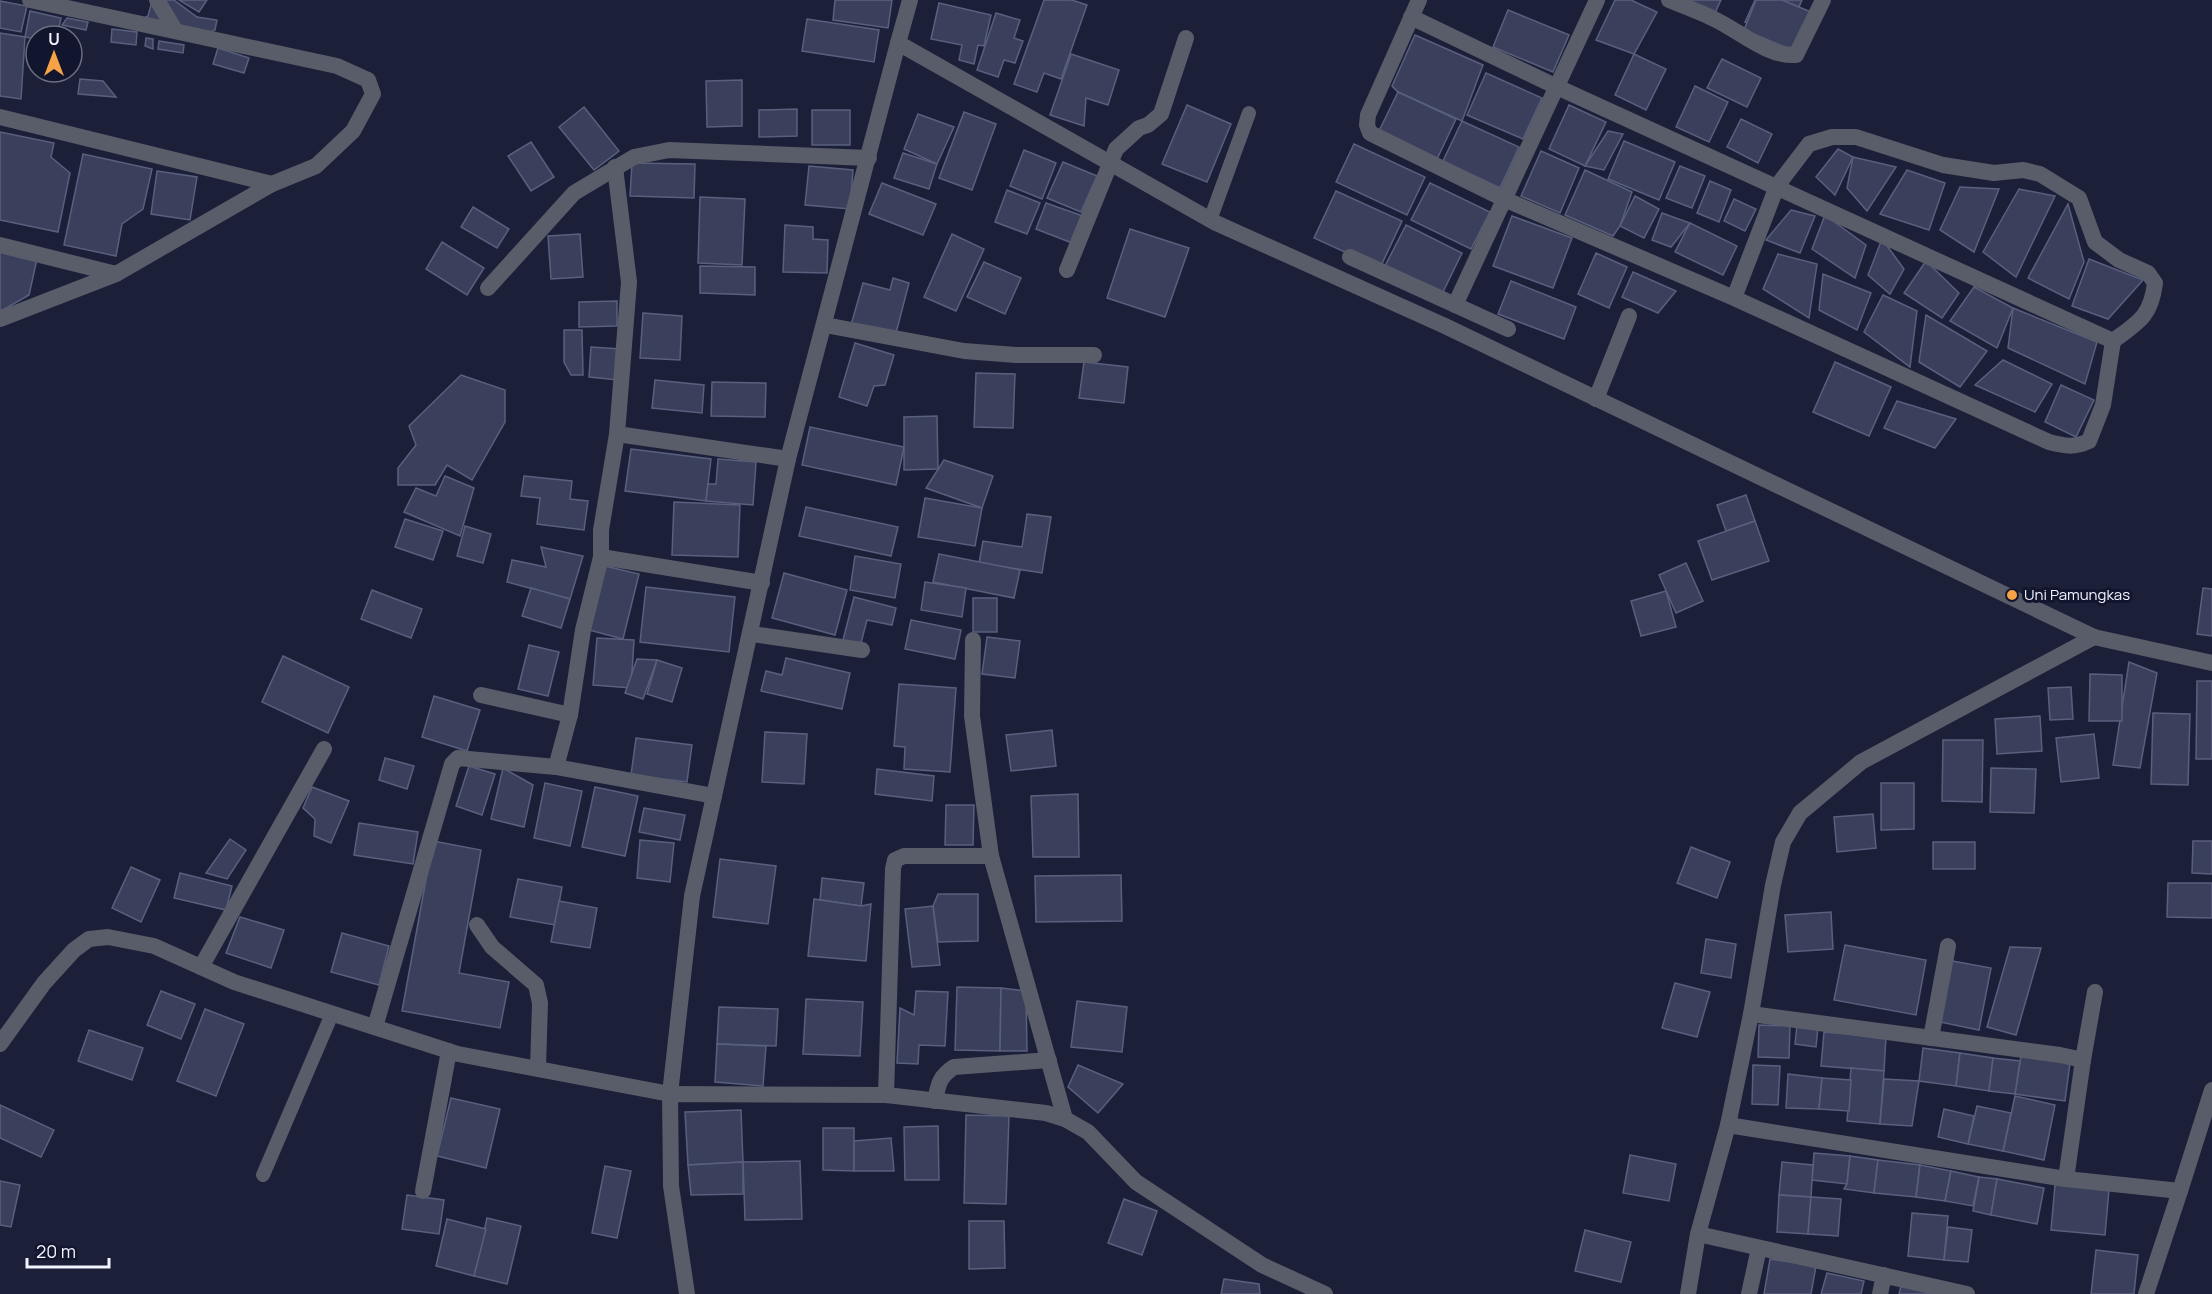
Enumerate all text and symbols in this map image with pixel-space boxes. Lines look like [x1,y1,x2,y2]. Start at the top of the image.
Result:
north arrow [24,24,84,84]
text: U [48,28,60,50]
place label: Uni Pamungkas [2024,584,2130,605]
marker: Uni Pamungkas [2005,588,2019,602]
scale bar [27,1231,110,1269]
text: 20 m [36,1239,76,1263]

